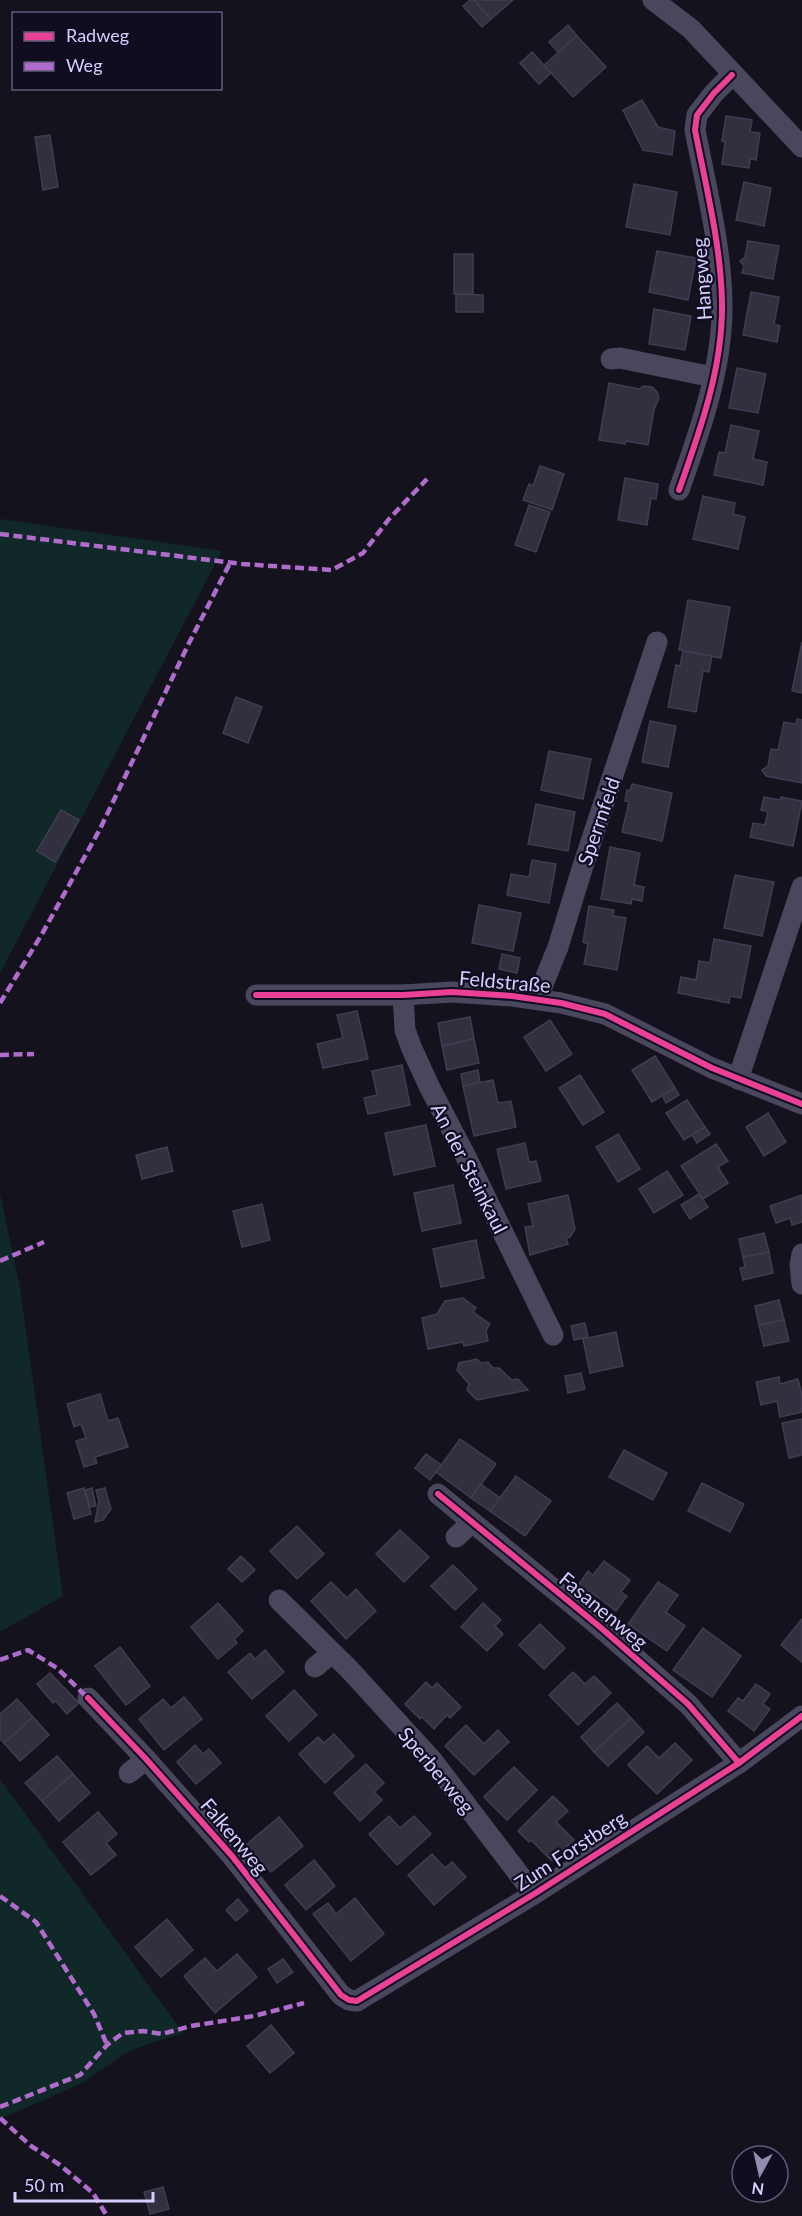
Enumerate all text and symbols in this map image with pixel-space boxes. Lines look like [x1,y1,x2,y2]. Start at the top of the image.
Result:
legend [12,12,222,90]
text: Radweg [66,24,129,46]
text: Weg [66,54,103,76]
street label: Hangweg [686,237,716,321]
street label: Sperrnfeld [572,774,624,868]
street label: Feldstraße [458,965,552,997]
street label: An der Steinkaul [427,1099,513,1237]
street label: Fasanenweg [555,1566,653,1654]
street label: Sperberweg [394,1722,480,1818]
street label: Falkenweg [196,1793,274,1879]
street label: Zum Forstberg [510,1805,630,1895]
north arrow [730,2144,790,2204]
scale bar [15,2165,153,2203]
text: 50 m [24,2174,64,2196]
text: N [750,2179,765,2200]

